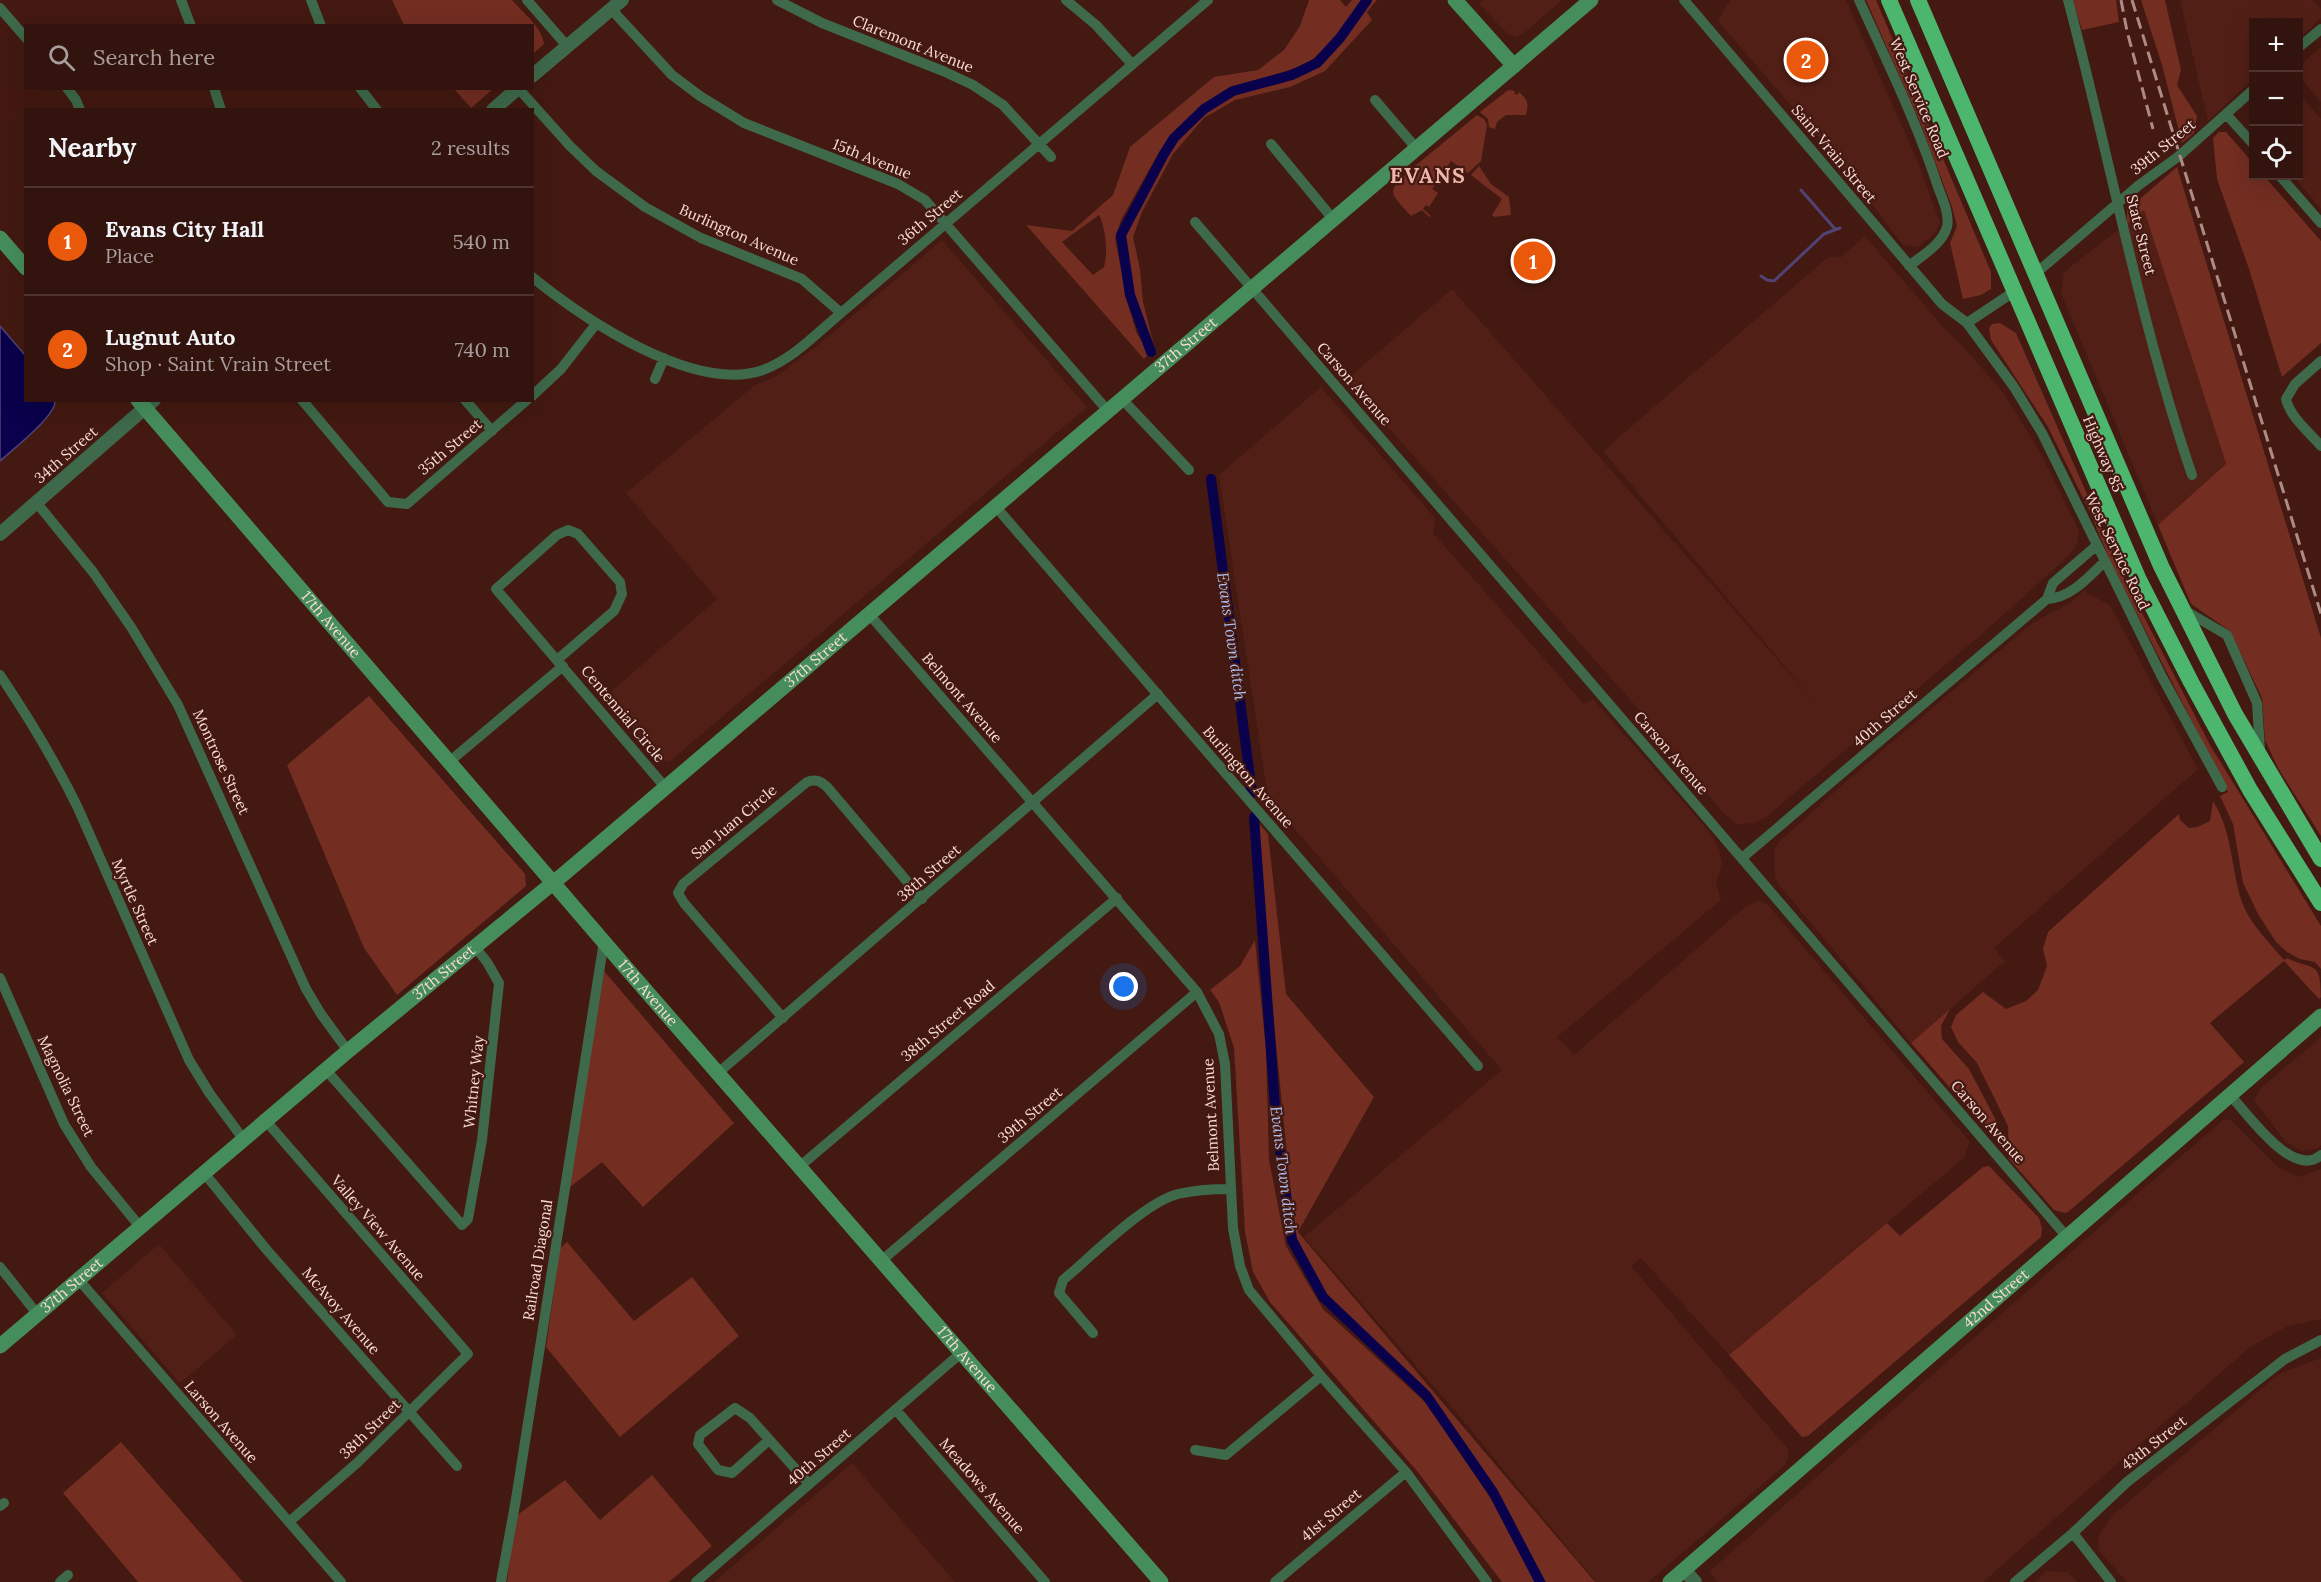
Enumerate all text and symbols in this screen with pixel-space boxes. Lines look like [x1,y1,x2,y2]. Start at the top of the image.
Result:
street label: Claremont Avenue [850,11,976,76]
map controls [2249,18,2303,180]
button: + [2249,18,2303,72]
search box [24,24,534,90]
street label: West Service Road [1886,35,1953,161]
pin: 2 [1786,38,1826,82]
icon: search [45,41,78,74]
text: Search here [93,43,215,71]
button: − [2249,72,2303,126]
street label: Saint Vrain Street [1788,101,1881,207]
street label: 39th Street [2126,114,2199,179]
button: locate [2249,126,2303,180]
text: Nearby [48,131,136,164]
street label: 15th Avenue [830,134,914,183]
text: 2 results [431,135,510,160]
district label: EVANS [1390,162,1466,189]
street label: 36th Street [894,184,966,249]
street label: State Street [2122,193,2161,277]
street label: Burlington Avenue [676,200,802,269]
text: Evans City Hall [105,215,264,243]
text: 1 [63,229,72,254]
text: 540 m [453,229,510,254]
pin: 1 [1514,238,1552,284]
text: Place [105,243,154,268]
street label: 37th Street [1150,312,1221,376]
text: Lugnut Auto [105,323,236,351]
text: 2 [62,337,73,362]
text: 740 m [455,337,510,362]
street label: Carson Avenue [1313,338,1396,429]
text: Shop · Saint Vrain Street [105,351,331,376]
street label: Highway 85 [2079,413,2128,495]
street label: 35th Street [414,414,486,479]
street label: 34th Street [30,422,101,487]
street label: West Service Road [2081,489,2154,613]
water label: Evans Town ditch [1213,571,1251,701]
street label: 17th Avenue [297,587,365,661]
street label: 37th Street [780,627,851,691]
street label: Belmont Avenue [918,649,1007,747]
street label: Centennial Circle [577,661,670,766]
street label: 40th Street [1849,685,1921,751]
street label: Montrose Street [189,706,254,818]
street label: Carson Avenue [1630,707,1713,798]
street label: Burlington Avenue [1199,722,1298,832]
street label: San Juan Circle [687,780,780,863]
street label: 38th Street [893,840,965,905]
street label: Myrtle Street [108,856,163,948]
street label: 37th Street [408,940,479,1004]
street label: 17th Avenue [614,955,682,1030]
your location [1109,972,1138,1001]
street label: 38th Street Road [897,976,999,1065]
street label: Magnolia Street [34,1032,99,1140]
street label: Whitney Way [459,1034,488,1129]
street label: Belmont Avenue [1198,1058,1223,1172]
street label: Carson Avenue [1947,1076,2030,1167]
street label: 39th Street [994,1082,1066,1147]
water label: Evans Town ditch [1266,1105,1302,1235]
street label: Valley View Avenue [327,1170,429,1284]
street label: Railroad Diagonal [519,1198,556,1322]
street label: 37th Street [36,1253,107,1317]
street label: McAvoy Avenue [298,1263,385,1358]
street label: 42nd Street [1959,1264,2033,1332]
street label: 17th Avenue [933,1322,1002,1396]
street label: Larson Avenue [180,1377,262,1467]
street label: 38th Street [335,1395,404,1463]
street label: 43th Street [2117,1411,2190,1474]
street label: 40th Street [783,1424,855,1490]
street label: Meadows Avenue [936,1434,1029,1538]
street label: 41st Street [1297,1484,1365,1545]

